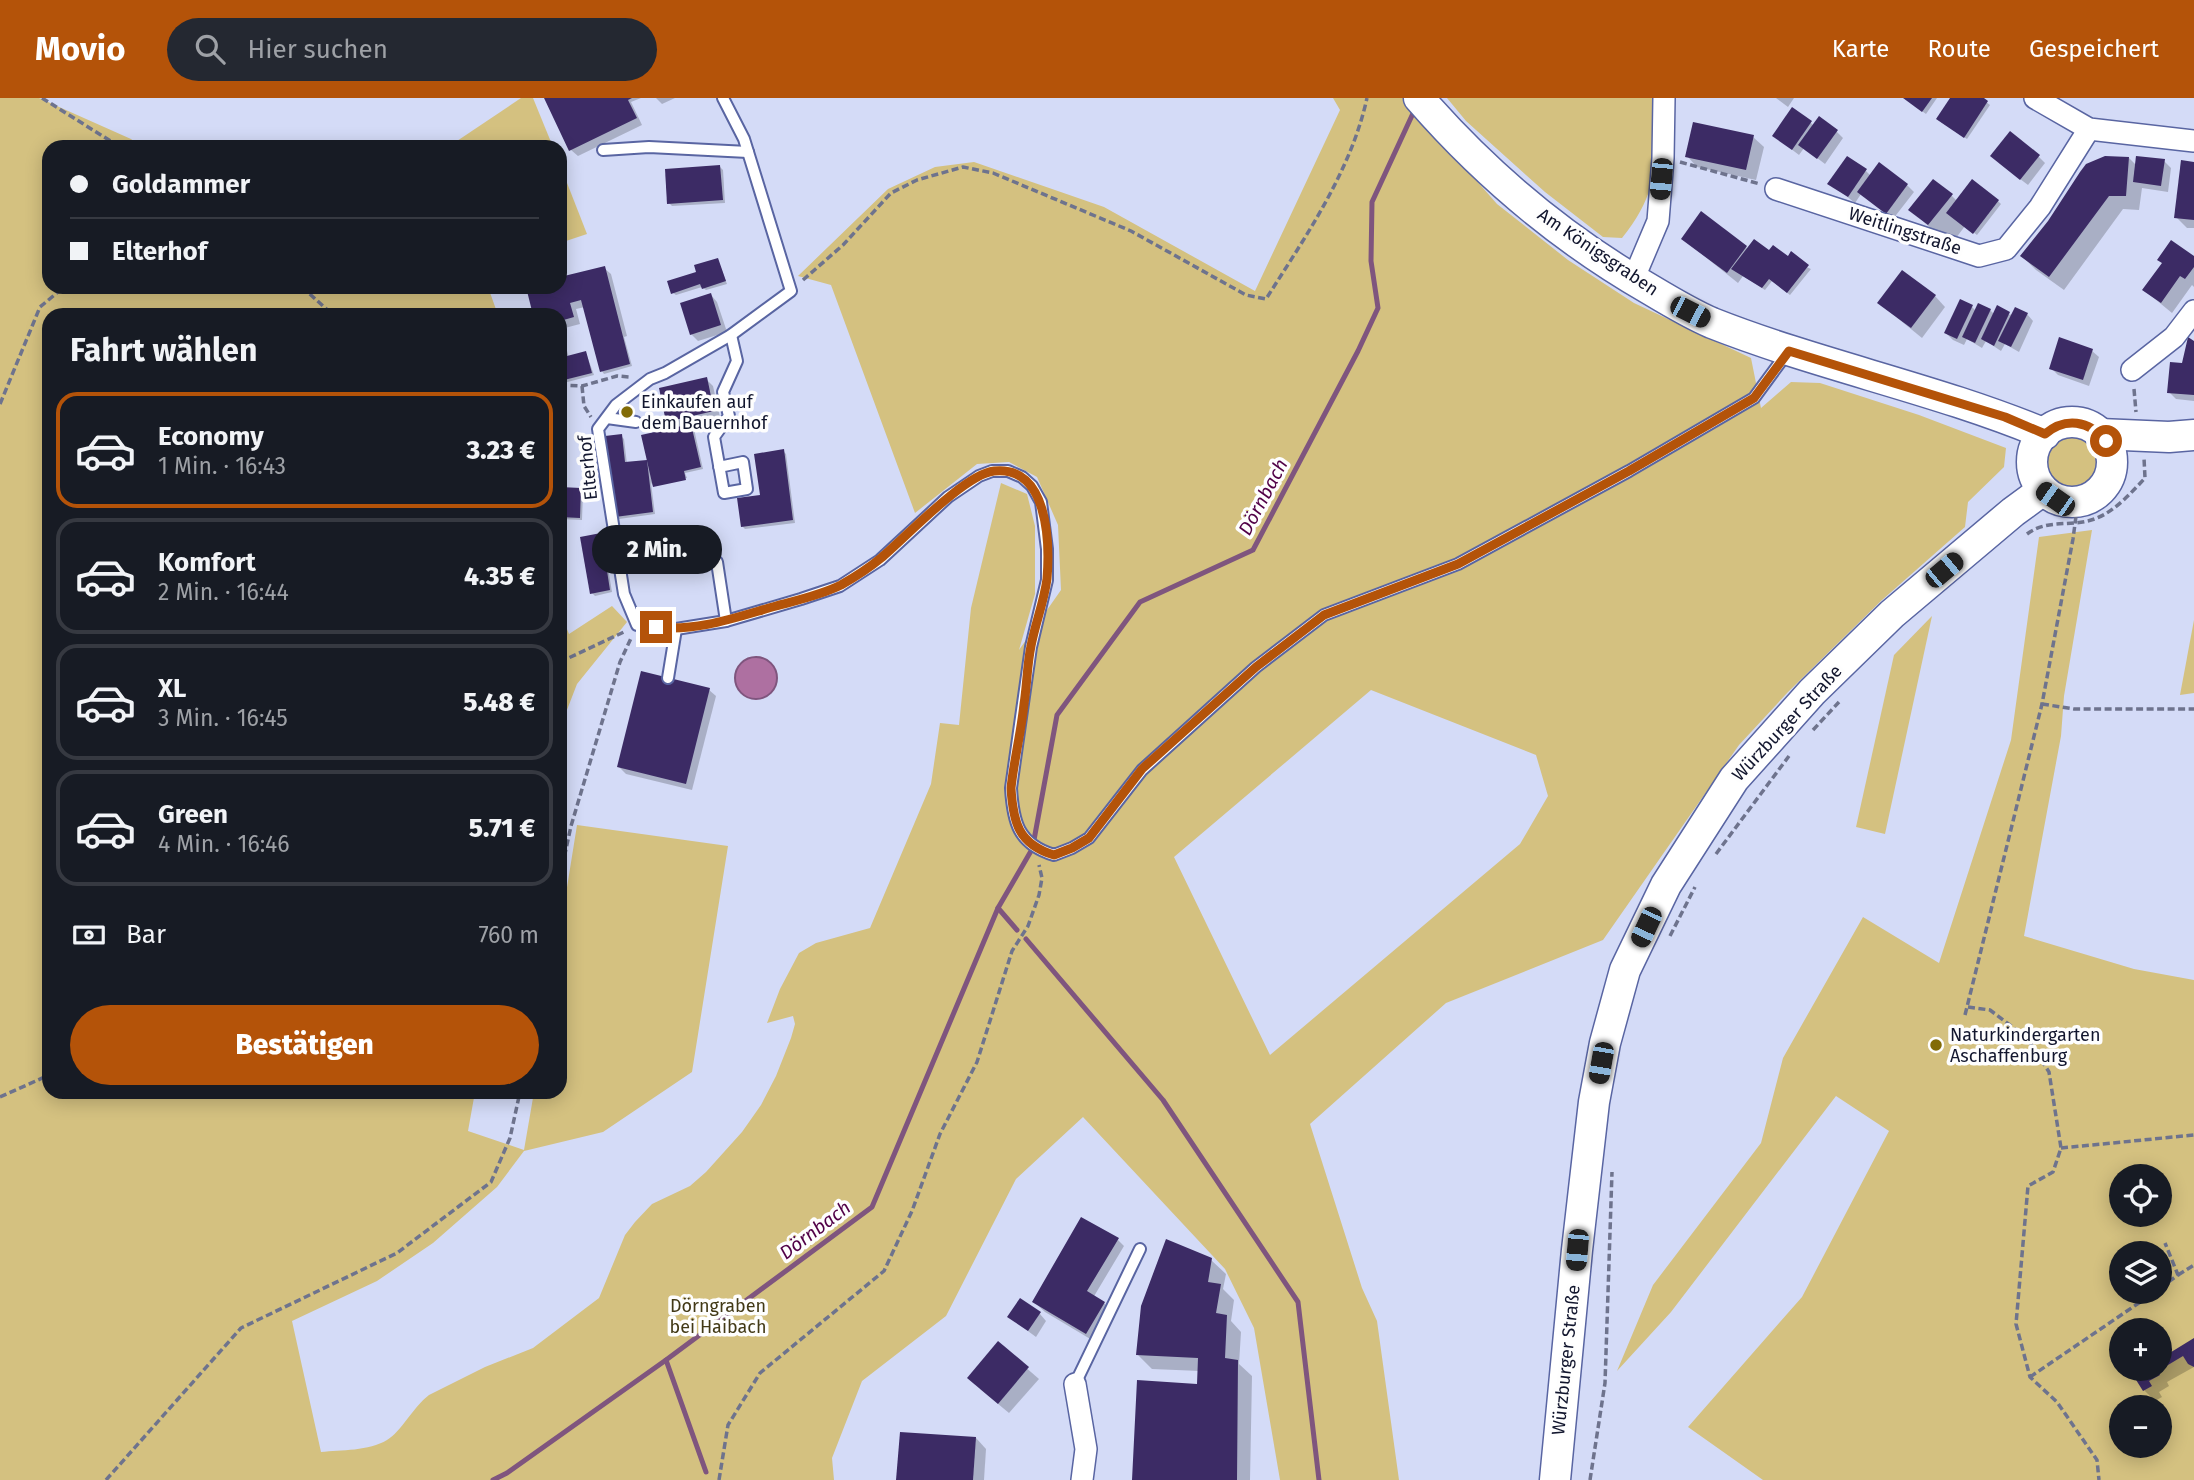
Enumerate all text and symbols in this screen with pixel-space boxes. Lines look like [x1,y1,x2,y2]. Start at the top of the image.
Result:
search box [167,18,657,81]
text: Movio [35,29,125,69]
icon: search [191,30,229,68]
text: Hier suchen [247,34,388,65]
text: Karte [1832,35,1889,63]
text: Route [1927,35,1991,63]
text: Gespeichert [2029,35,2159,63]
car [1649,157,1674,201]
text: Goldammer [112,169,250,200]
street label: Weitlingstraße [1846,202,1964,260]
street label: Am Königsgraben [1533,203,1663,301]
text: Elterhof [112,236,207,267]
car [1667,293,1714,331]
text: Fahrt wählen [70,331,257,369]
place label: Einkaufen auf dem Bauernhof [641,391,769,434]
marker: Einkaufen auf dem Bauernhof [619,404,635,420]
icon: car [74,419,137,482]
text: Economy [158,421,264,452]
route start [2090,425,2122,457]
street label: Elterhof [573,433,602,501]
text: 3.23 € [467,435,535,466]
text: 1 Min. · 16:43 [158,452,286,480]
water label: Dörnbach [1233,455,1293,539]
car [2032,478,2079,520]
callout: 2 Min. [591,526,721,574]
text: 2 Min. [627,535,687,563]
icon: car [74,545,137,608]
text: Komfort [158,547,256,578]
car [1922,548,1967,592]
text: 4.35 € [464,561,535,592]
text: 2 Min. · 16:44 [158,578,289,606]
route end [640,611,672,643]
street label: Würzburger Straße [1727,660,1847,786]
icon: car [74,671,137,734]
text: XL [158,673,186,704]
text: 5.48 € [463,687,535,718]
text: 3 Min. · 16:45 [158,704,288,732]
icon: car [74,797,137,860]
text: Green [158,799,228,830]
text: 5.71 € [469,813,535,844]
text: 4 Min. · 16:46 [158,830,290,858]
car [1628,904,1665,950]
icon: cash [70,916,108,954]
text: Bar [126,919,166,950]
text: 760 m [478,921,539,949]
button: Bestätigen [70,1005,539,1085]
place label: Naturkindergarten Aschaffenburg [1950,1024,2100,1067]
marker: Naturkindergarten Aschaffenburg [1928,1037,1944,1053]
car [1588,1040,1615,1086]
map controls [2109,1164,2172,1458]
button: locate [2109,1164,2172,1227]
water label: Dörnbach [775,1196,855,1264]
car [1565,1228,1590,1272]
button: layers [2109,1241,2172,1304]
street label: Würzburger Straße [1547,1284,1585,1436]
park label: Dörngraben bei Haibach [670,1295,766,1338]
button: + [2109,1318,2172,1381]
button: − [2109,1395,2172,1458]

